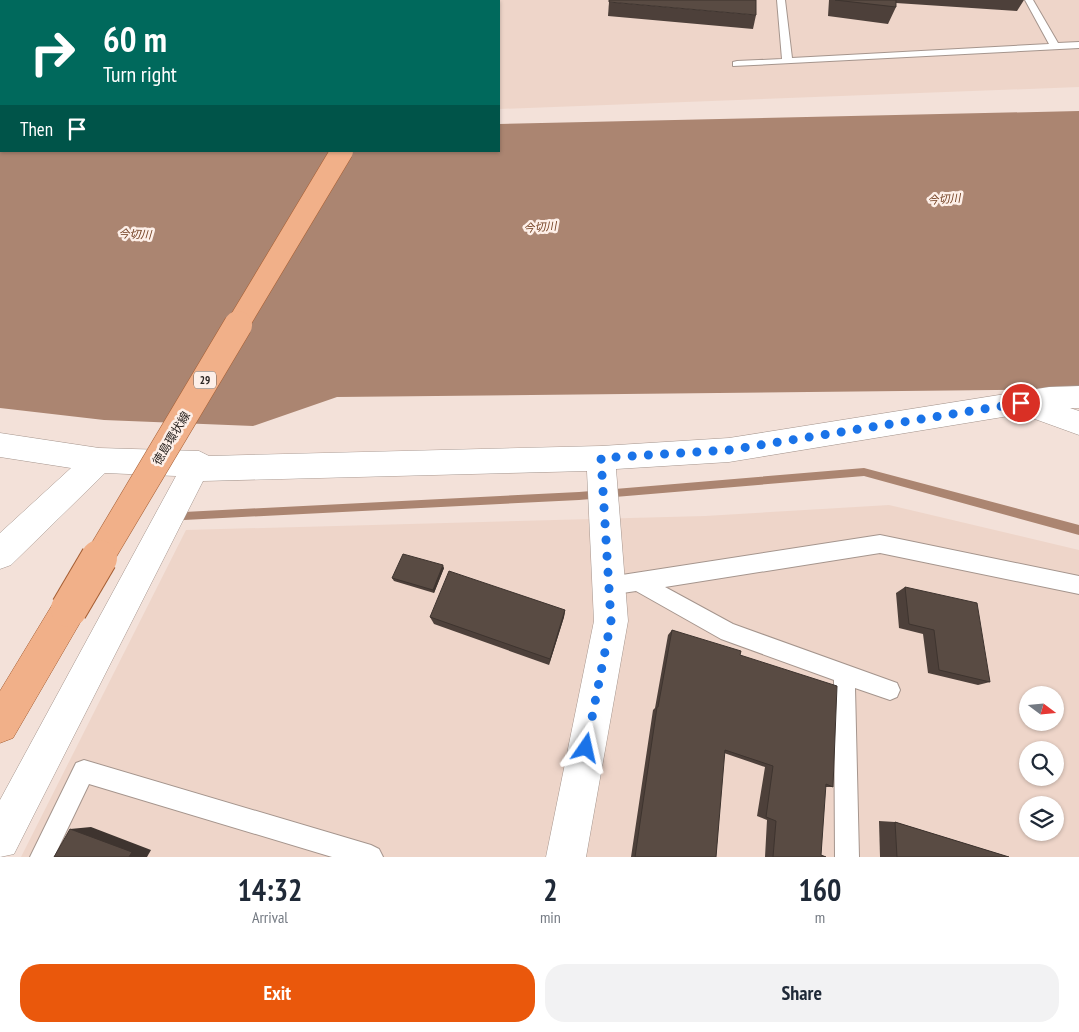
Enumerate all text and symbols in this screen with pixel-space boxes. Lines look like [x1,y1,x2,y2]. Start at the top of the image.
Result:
text: 60 m [103,16,167,62]
icon: right [20,20,85,85]
text: Turn right [103,60,177,88]
icon: arrive [63,115,91,143]
text: Then [20,117,53,141]
water label: 今切川 [927,191,962,207]
water label: 今切川 [523,219,558,235]
water label: 今切川 [118,226,153,242]
road number: 29 [194,372,216,388]
pin [1000,382,1042,424]
icon: arrive [1007,389,1035,417]
street label: 徳島環状線 [149,408,193,468]
north arrow [1019,686,1064,731]
map controls [1019,686,1064,841]
position arrow [559,721,611,773]
button: search [1019,741,1064,786]
button: layers [1019,796,1064,841]
text: 14:32 [238,870,302,909]
text: 2 [543,870,558,909]
text: 160 [798,870,841,909]
text: Arrival [252,907,288,927]
text: min [540,907,561,927]
text: m [815,907,825,927]
button: Exit [20,964,535,1022]
button: Share [545,964,1059,1022]

